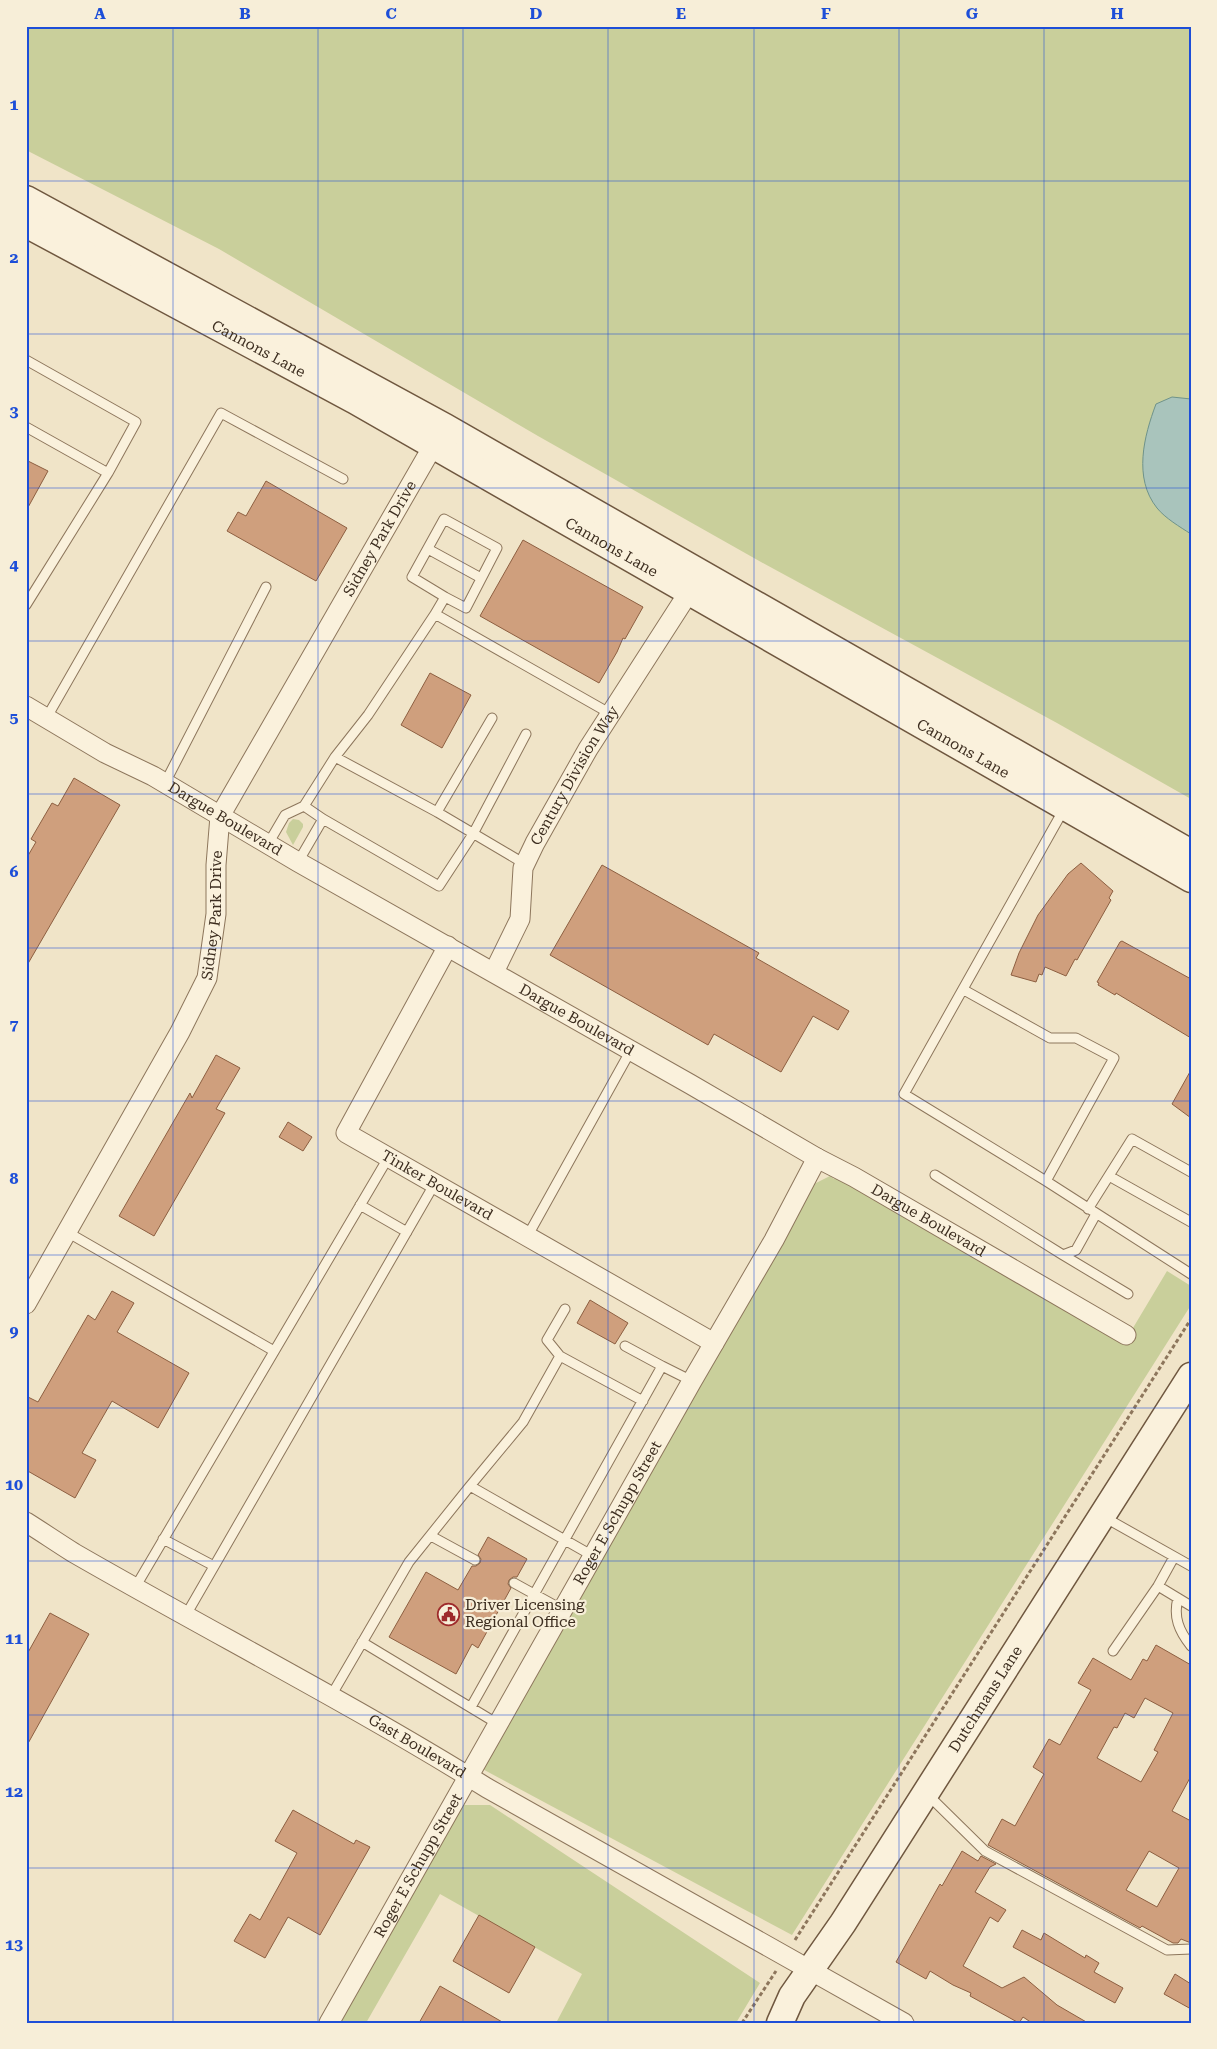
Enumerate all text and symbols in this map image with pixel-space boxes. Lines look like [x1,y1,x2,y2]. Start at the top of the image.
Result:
text: A [94,4,106,23]
text: B [239,4,251,23]
text: C [385,4,397,23]
text: D [530,4,543,23]
text: E [676,4,686,23]
text: F [821,4,831,23]
text: G [966,4,979,23]
text: H [1110,4,1124,23]
text: 1 [10,95,19,114]
text: 2 [10,248,19,267]
street label: Cannons Lane [209,316,309,381]
text: 3 [10,402,19,421]
street label: Sidney Park Drive [339,477,420,599]
street label: Cannons Lane [562,514,661,581]
text: 4 [10,555,19,574]
street label: Century Division Way [527,702,622,848]
text: 5 [10,708,19,727]
street label: Cannons Lane [914,715,1013,782]
street label: Dargue Boulevard [165,778,286,860]
street label: Sidney Park Drive [198,850,226,981]
text: 6 [10,862,19,881]
street label: Dargue Boulevard [516,980,638,1060]
text: 7 [10,1015,19,1034]
street label: Tinker Boulevard [378,1146,496,1224]
text: 8 [10,1169,19,1188]
street label: Dargue Boulevard [868,1180,989,1261]
text: 9 [10,1322,19,1341]
street label: Roger E Schupp Street [570,1437,665,1588]
text: 10 [5,1475,23,1494]
place label: Driver Licensing Regional Office [465,1596,585,1631]
public building icon: Driver Licensing Regional Office [437,1602,461,1626]
text: 11 [5,1629,23,1648]
street label: Dutchmans Lane [945,1643,1026,1756]
street label: Gast Boulevard [365,1710,470,1782]
text: 12 [5,1782,23,1801]
street label: Roger E Schupp Street [370,1790,466,1941]
text: 13 [5,1935,23,1954]

